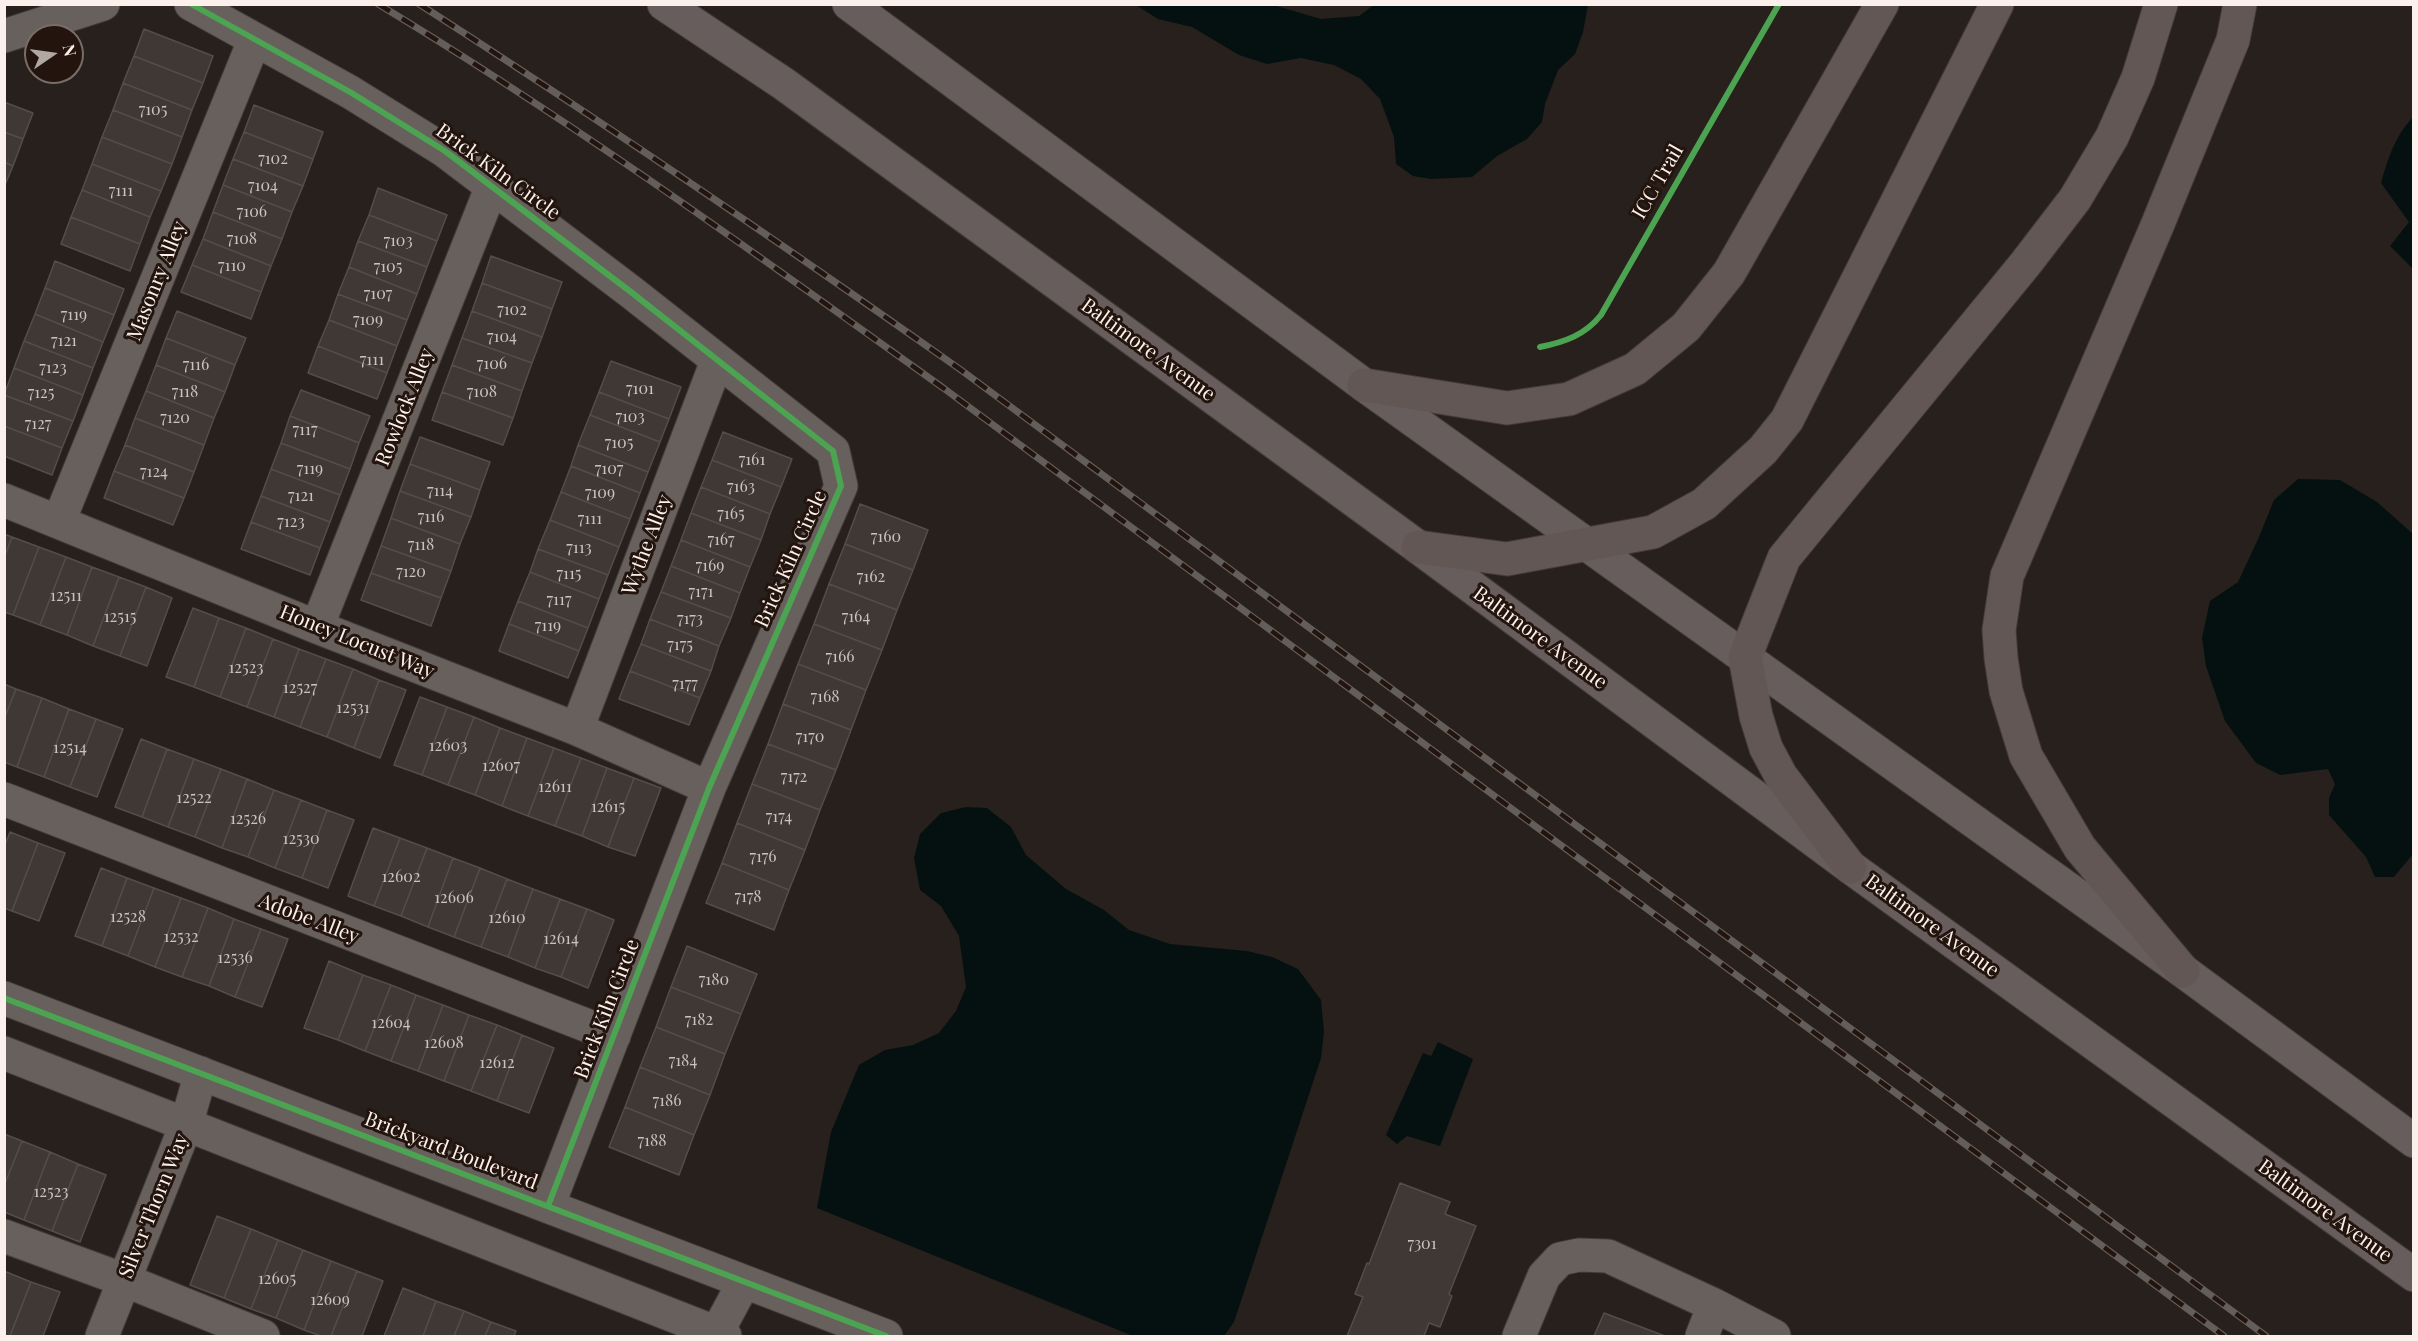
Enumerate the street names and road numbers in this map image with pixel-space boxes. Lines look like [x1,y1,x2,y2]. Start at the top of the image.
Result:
street label: Brick Kiln Circle [431,119,565,225]
street label: ICC Trail [1627,141,1689,223]
street label: Masonry Alley [122,218,192,344]
street label: Baltimore Avenue [1076,293,1220,407]
street label: Rowlock Alley [371,345,439,469]
street label: Brick Kiln Circle [750,487,832,631]
street label: Wythe Alley [617,491,677,599]
street label: Baltimore Avenue [1468,581,1612,695]
street label: Honey Locust Way [276,600,438,684]
street label: Baltimore Avenue [1860,869,2004,983]
street label: Adobe Alley [256,889,362,949]
street label: Brick Kiln Circle [569,936,645,1082]
street label: Brickyard Boulevard [361,1107,541,1195]
street label: Silver Thorn Way [114,1130,194,1282]
street label: Baltimore Avenue [2253,1154,2397,1268]

